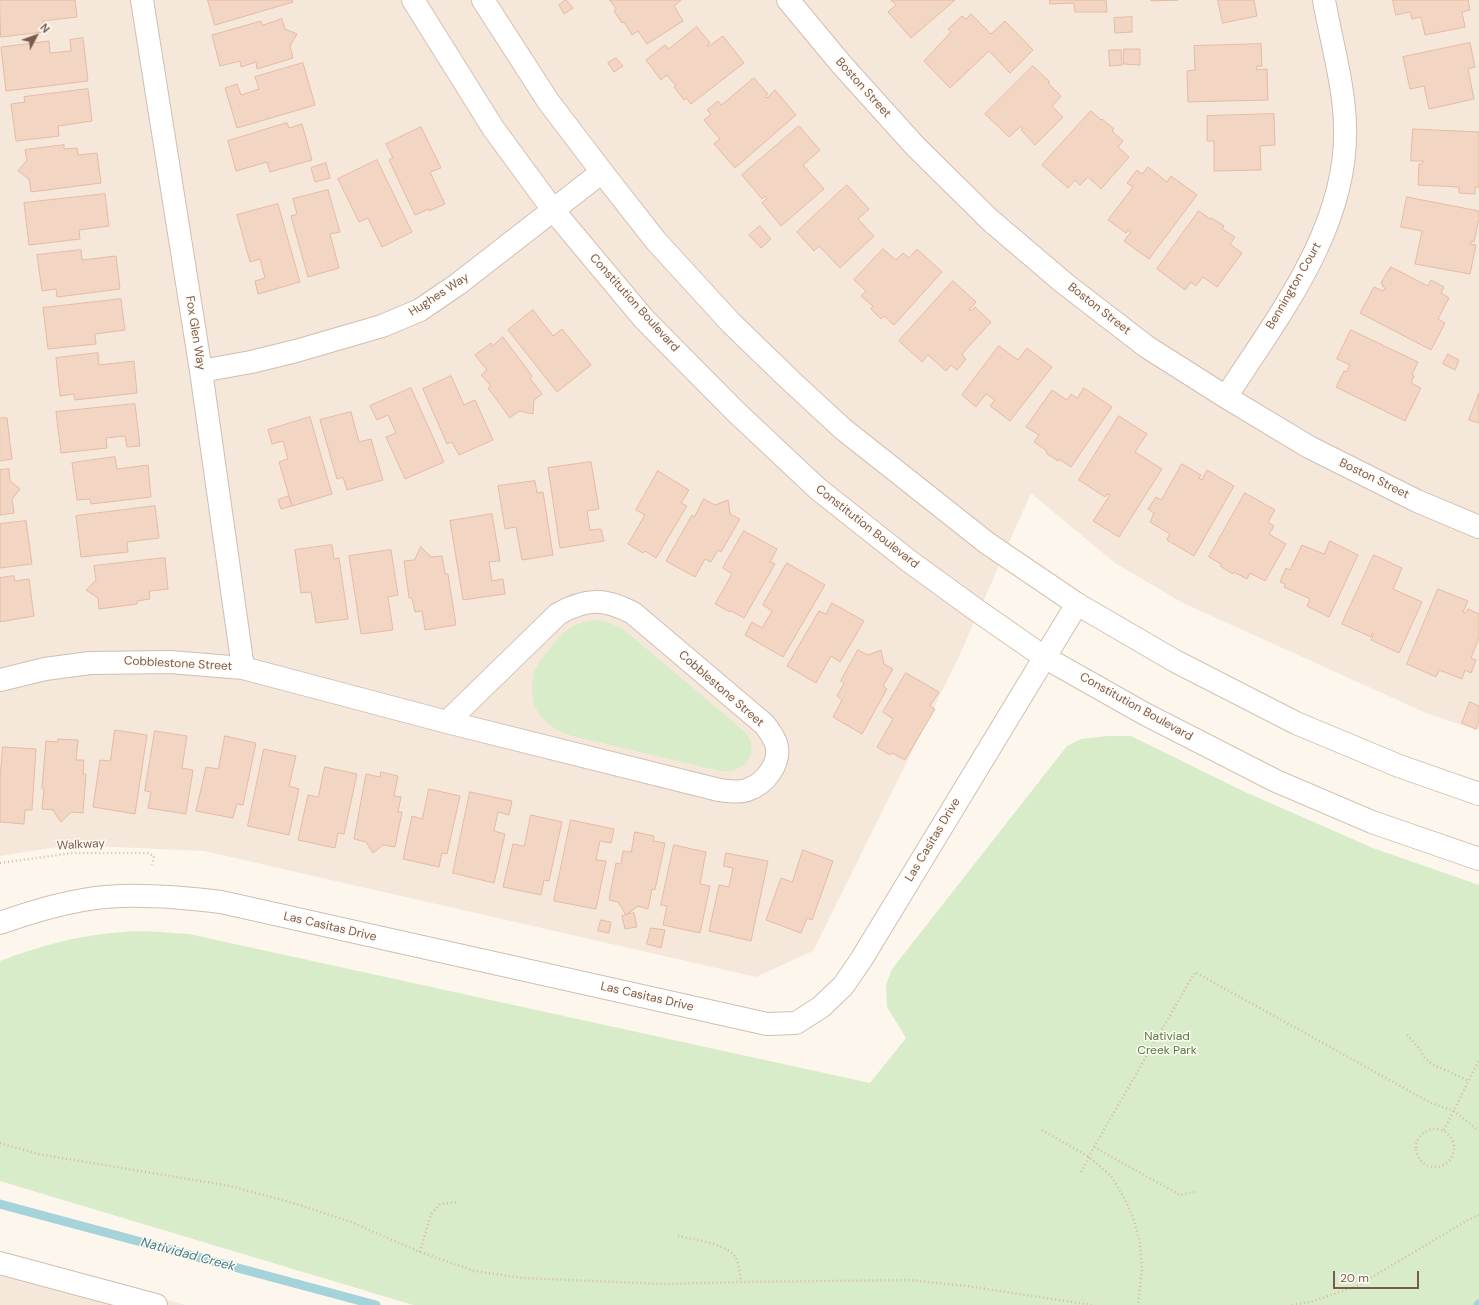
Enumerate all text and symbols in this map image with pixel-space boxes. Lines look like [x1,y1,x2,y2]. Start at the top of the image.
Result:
north arrow [16,16,56,56]
text: N [37,21,53,36]
street label: Boston Street [832,55,894,121]
street label: Bennington Court [1263,240,1325,332]
street label: Constitution Boulevard [586,251,682,355]
street label: Hughes Way [406,270,472,320]
street label: Boston Street [1065,280,1133,338]
street label: Fox Glen Way [182,295,208,371]
street label: Boston Street [1337,456,1411,502]
street label: Constitution Boulevard [812,482,922,572]
street label: Cobblestone Street [675,648,767,730]
street label: Cobblestone Street [123,654,233,674]
street label: Constitution Boulevard [1077,670,1195,744]
street label: Las Casitas Drive [902,796,964,884]
street label: Walkway [57,837,105,853]
street label: Las Casitas Drive [282,909,378,945]
street label: Las Casitas Drive [599,979,695,1015]
park label: Nativiad Creek Park [1137,1030,1197,1058]
water label: Natividad Creek [139,1235,237,1275]
scale bar [1335,1263,1421,1289]
text: 20 m [1340,1270,1369,1286]

